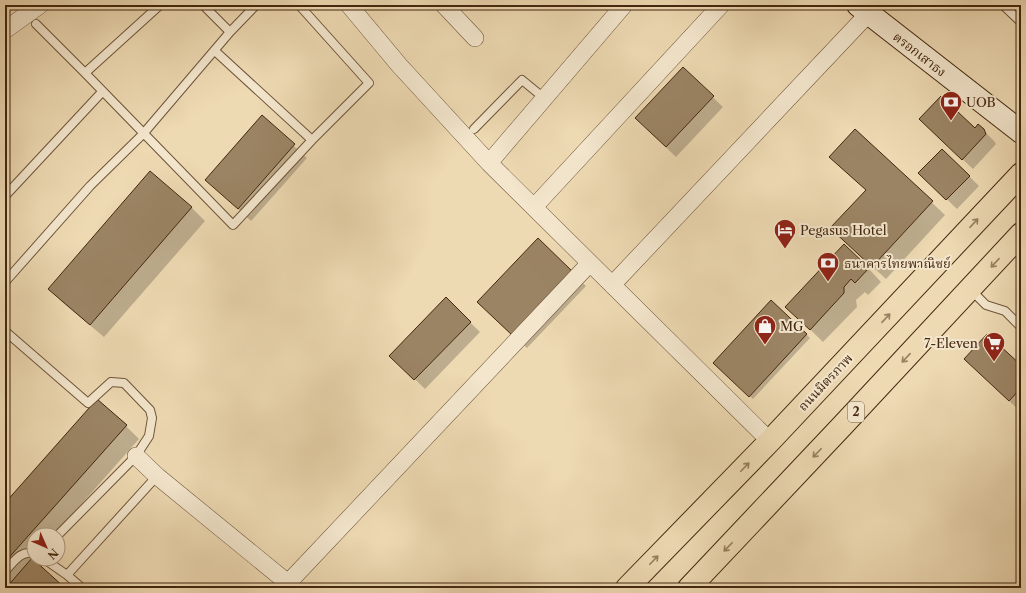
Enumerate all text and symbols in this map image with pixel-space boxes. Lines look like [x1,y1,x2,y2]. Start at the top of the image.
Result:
street label: ตรอกเสาธง [890,28,950,80]
bank icon: UOB [938,89,964,122]
place label: UOB [966,94,996,110]
hotel icon: Pegasus Hotel [772,217,798,250]
one-way arrow [970,218,979,228]
place label: Pegasus Hotel [800,222,887,238]
bank icon: ธนาคารไทยพาณิชย์ [815,250,841,283]
place label: ธนาคารไทยพาณิชย์ [844,255,951,271]
one-way arrow [990,258,999,268]
shop icon: MG [752,313,778,346]
one-way arrow [881,313,890,323]
place label: MG [780,318,804,334]
supermarket icon: 7-Eleven [981,330,1007,363]
place label: 7-Eleven [924,335,978,351]
street label: ถนนมิตรภาพ [794,350,856,414]
one-way arrow [901,353,911,363]
road number: 2 [848,402,864,422]
one-way arrow [812,448,822,458]
one-way arrow [740,462,749,472]
north arrow [26,527,66,567]
one-way arrow [723,542,732,552]
text: N [44,546,61,563]
one-way arrow [649,555,659,565]

